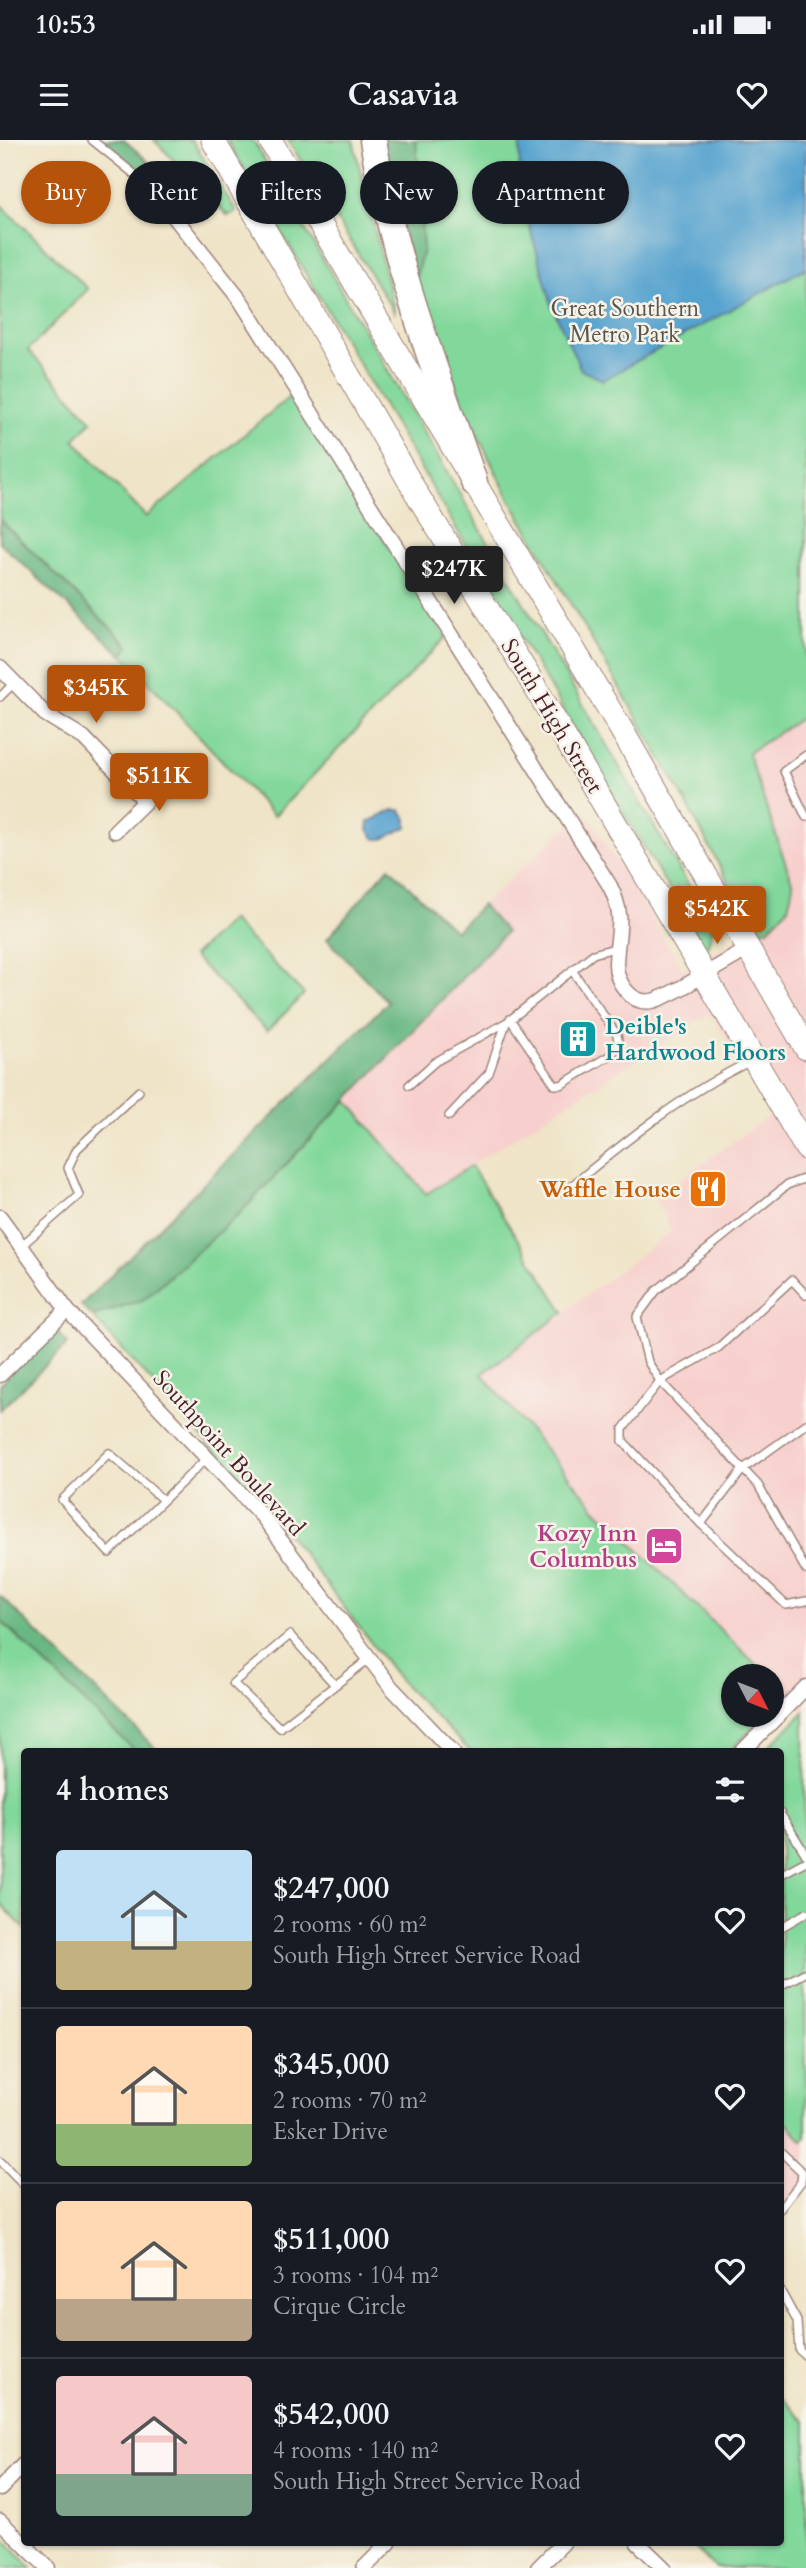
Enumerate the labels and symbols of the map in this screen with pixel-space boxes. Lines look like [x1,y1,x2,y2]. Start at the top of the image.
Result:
park label: Great Southern Metro Park [551,293,699,350]
pin: $247K [405,546,503,606]
street label: South High Street [494,633,610,799]
pin: $345K [47,666,145,725]
pin: $511K [110,754,208,813]
pin: $542K [668,886,766,946]
place label: Deible's Hardwood Floors [605,1011,786,1068]
building icon: Deible's Hardwood Floors [557,1018,599,1060]
restaurant icon: Waffle House [687,1168,729,1210]
place label: Waffle House [538,1174,681,1205]
street label: Southpoint Boulevard [146,1363,312,1543]
place label: Kozy Inn Columbus [529,1518,637,1575]
hotel icon: Kozy Inn Columbus [643,1525,685,1567]
north arrow [721,1664,784,1727]

